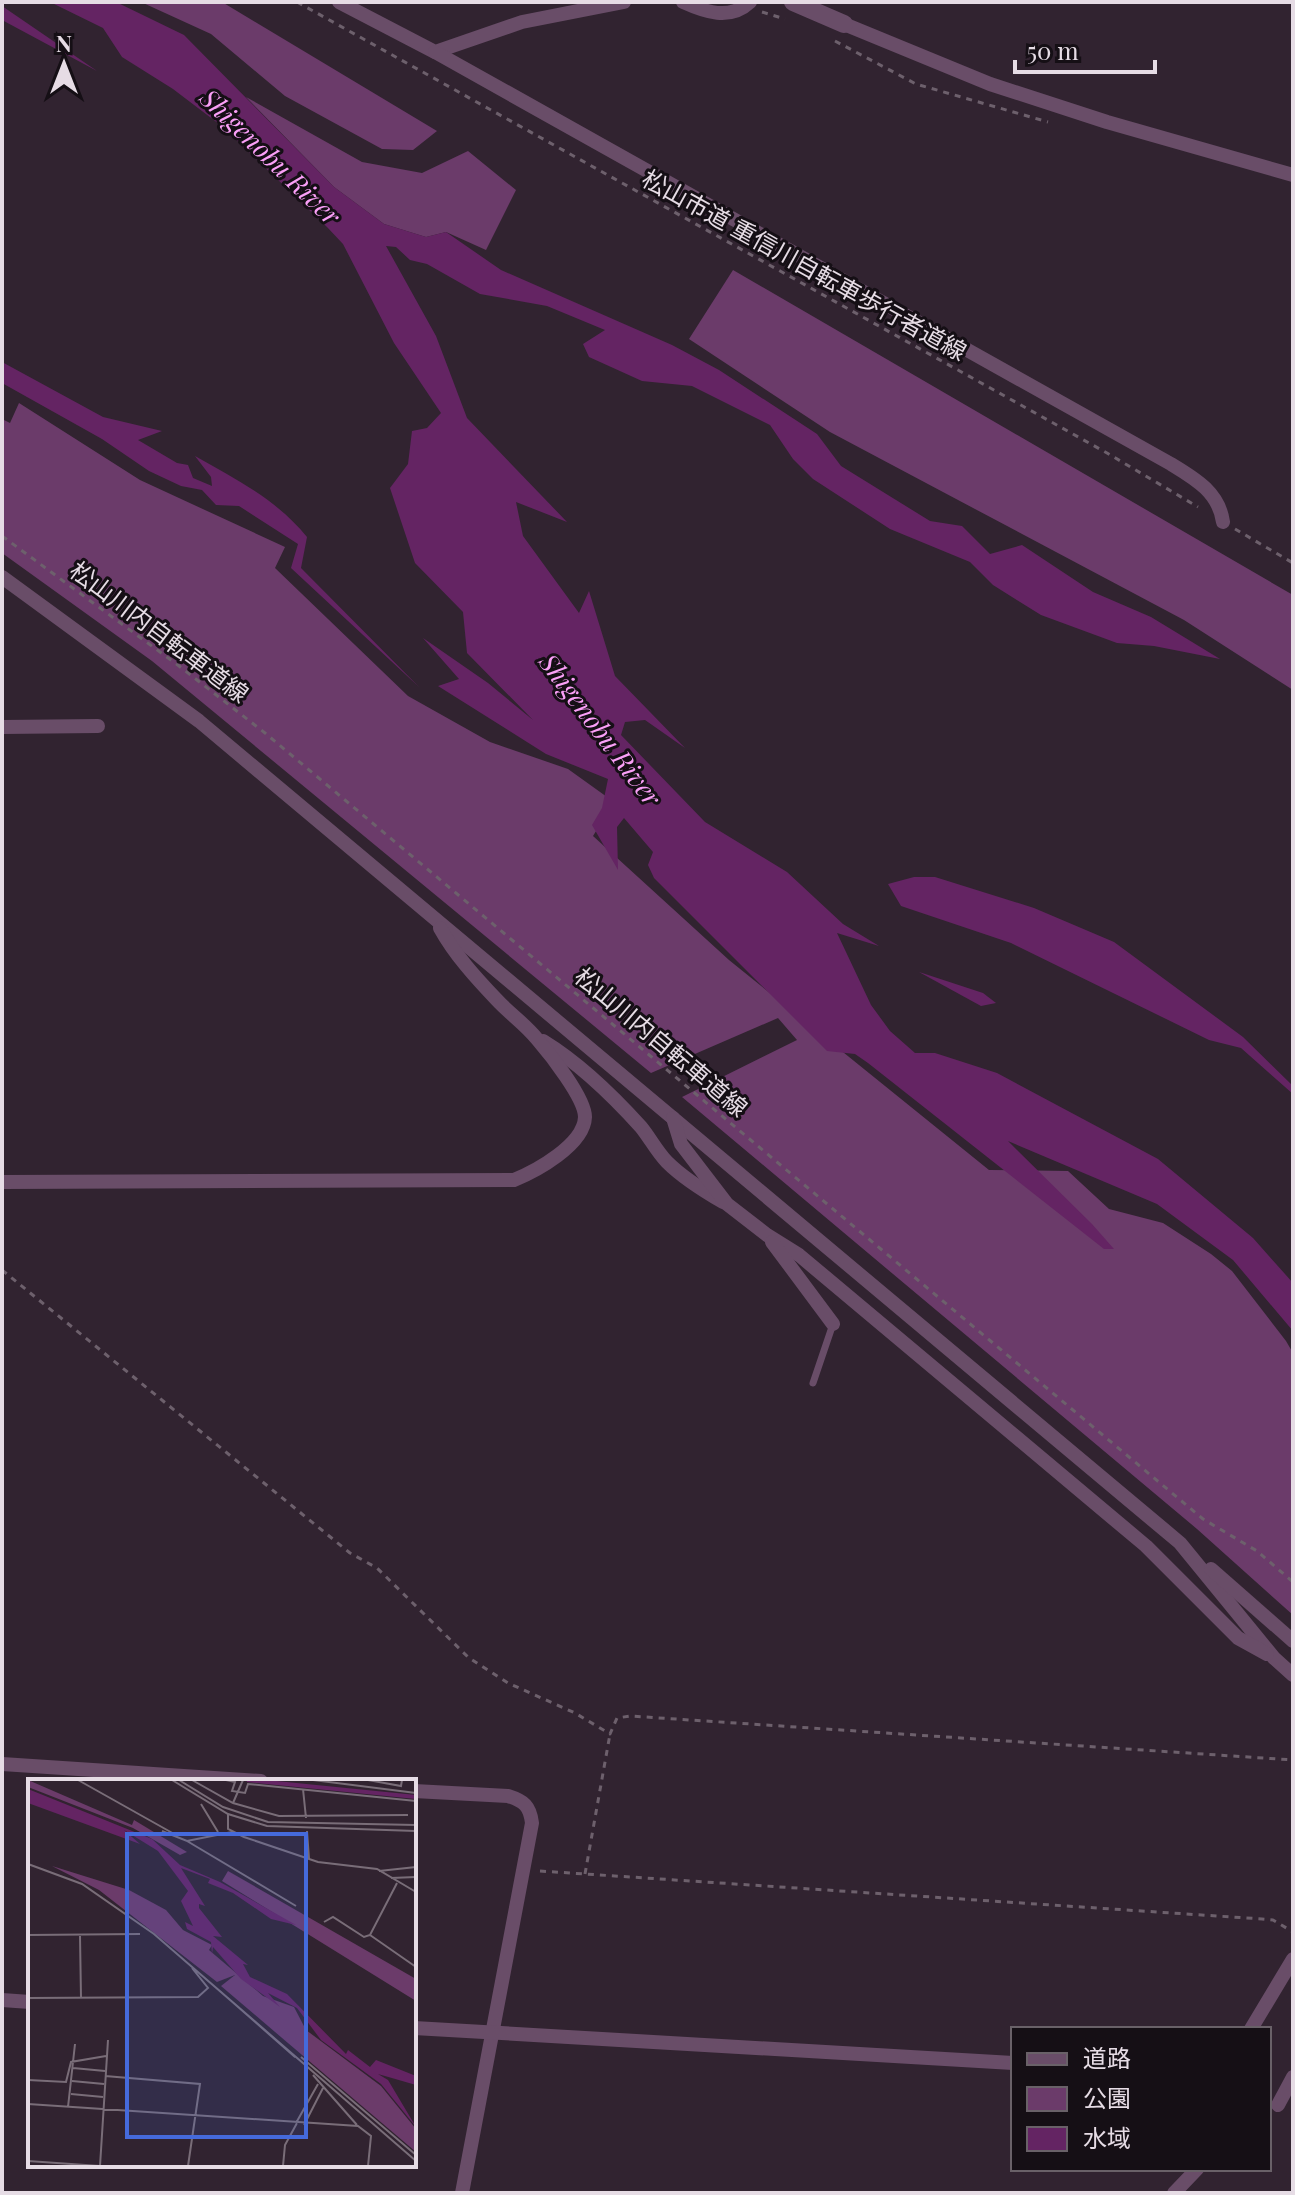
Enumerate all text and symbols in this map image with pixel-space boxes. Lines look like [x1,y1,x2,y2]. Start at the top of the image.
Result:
north arrow [24,24,104,104]
scale bar [1015,24,1155,74]
text: N [56,28,72,58]
text: 50 m [1027,34,1079,66]
water label: Shigenobu River [193,79,349,233]
street label: 松山市道 重信川自転車歩行者道線 [637,161,973,367]
street label: 松山川内自転車道線 [64,553,256,709]
water label: Shigenobu River [532,645,670,813]
street label: 松山川内自転車道線 [569,959,755,1123]
inset map [28,1779,416,2167]
legend [1011,2027,1271,2171]
text: 道路 [1083,2041,1131,2073]
text: 公園 [1083,2081,1131,2113]
text: 水域 [1083,2121,1131,2153]

